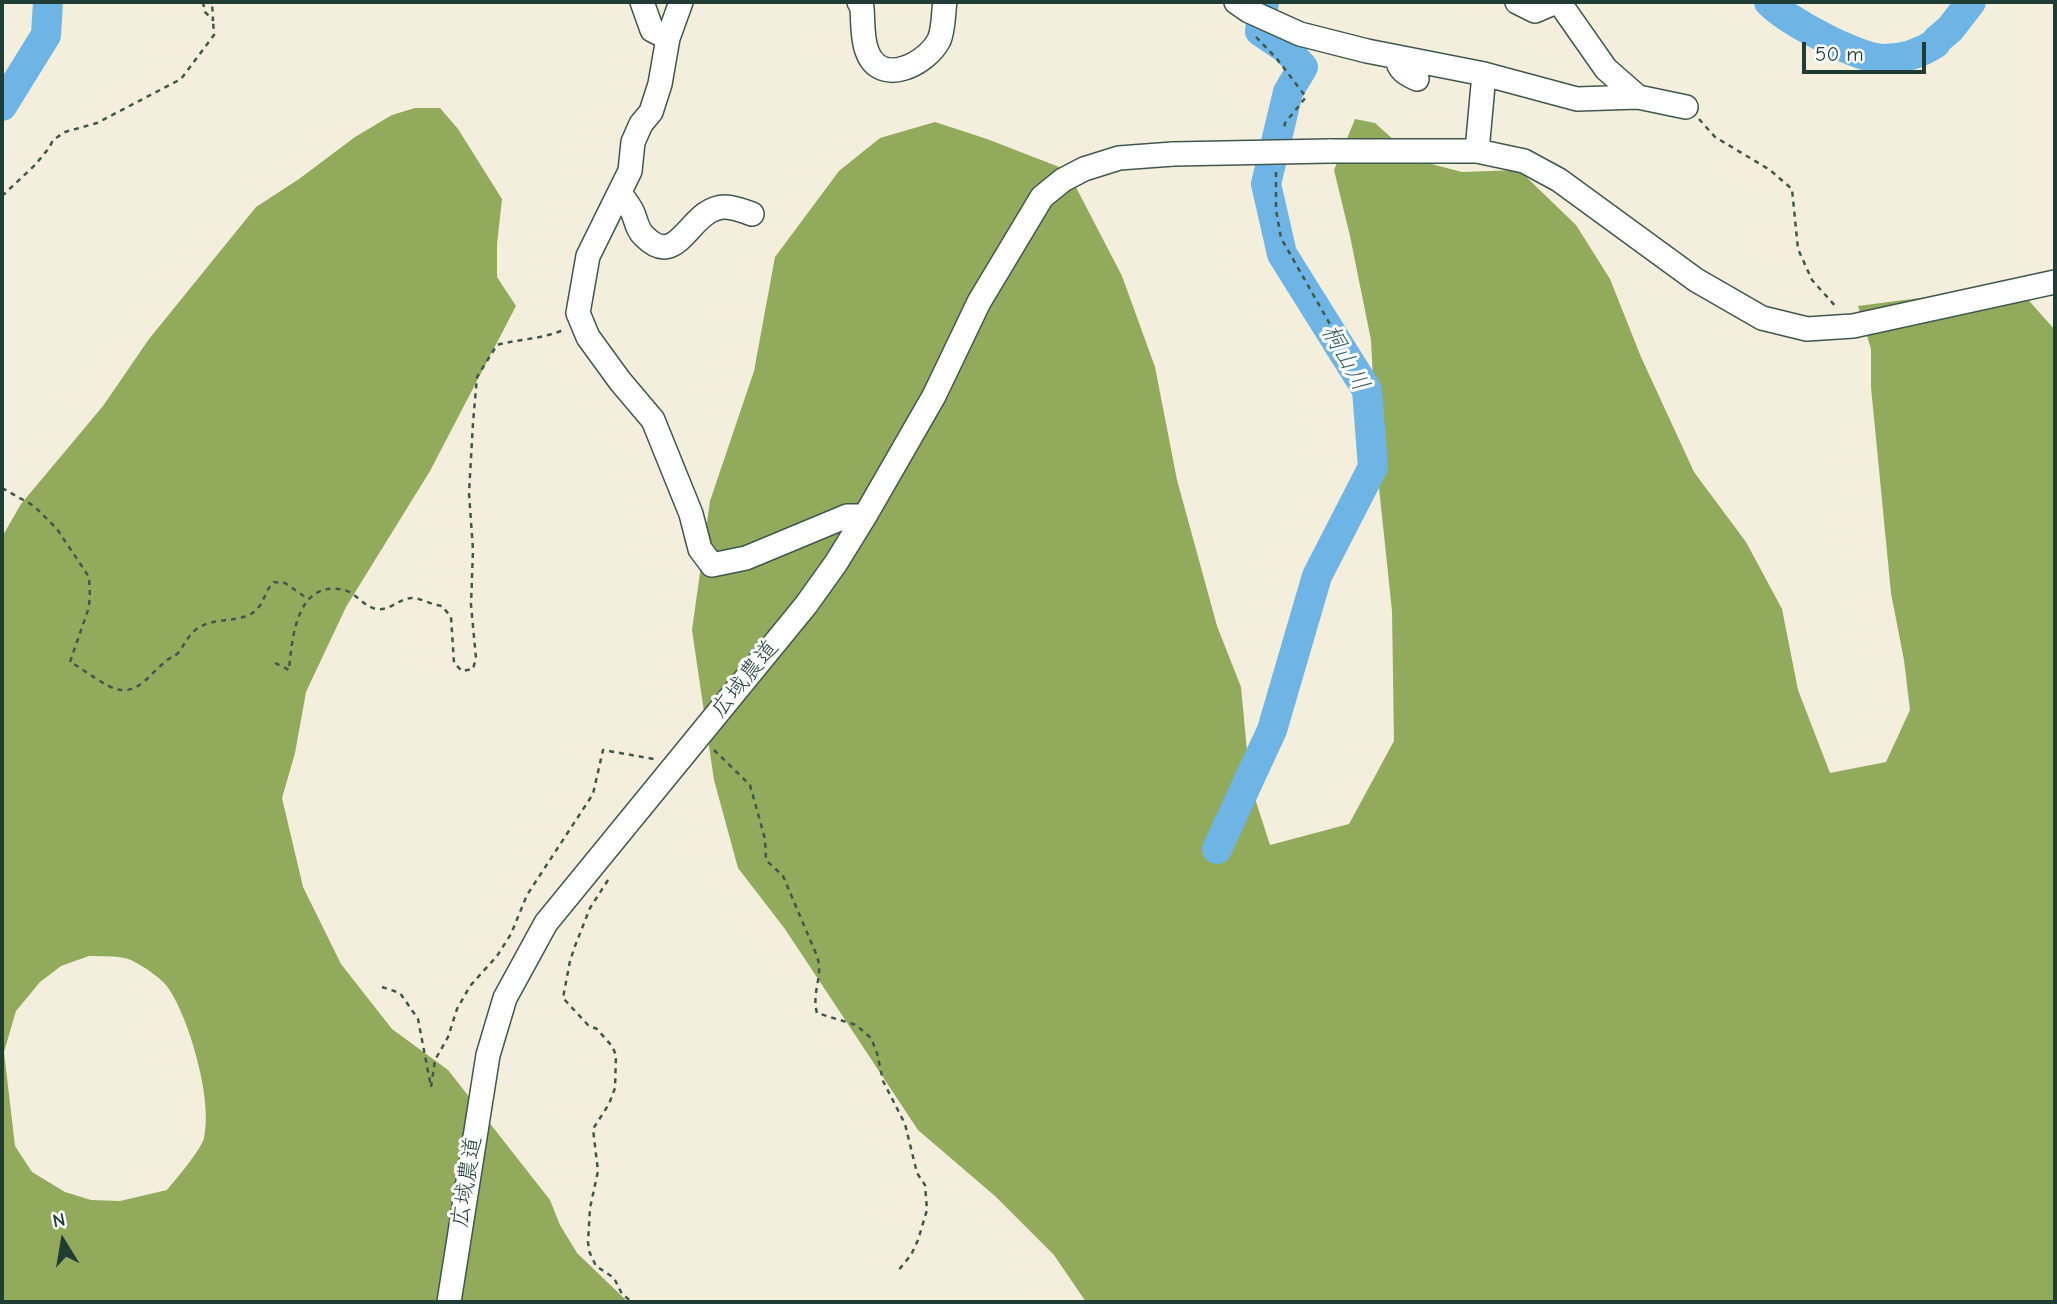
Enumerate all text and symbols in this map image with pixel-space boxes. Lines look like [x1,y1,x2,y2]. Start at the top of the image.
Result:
scale bar [1805,28,1929,72]
text: 50 m [1815,42,1864,66]
water label: 桐山川 [1315,320,1375,396]
street label: 広域農道 [705,635,785,723]
street label: 広域農道 [446,1134,488,1230]
north arrow [28,1206,98,1276]
text: N [51,1208,67,1232]

